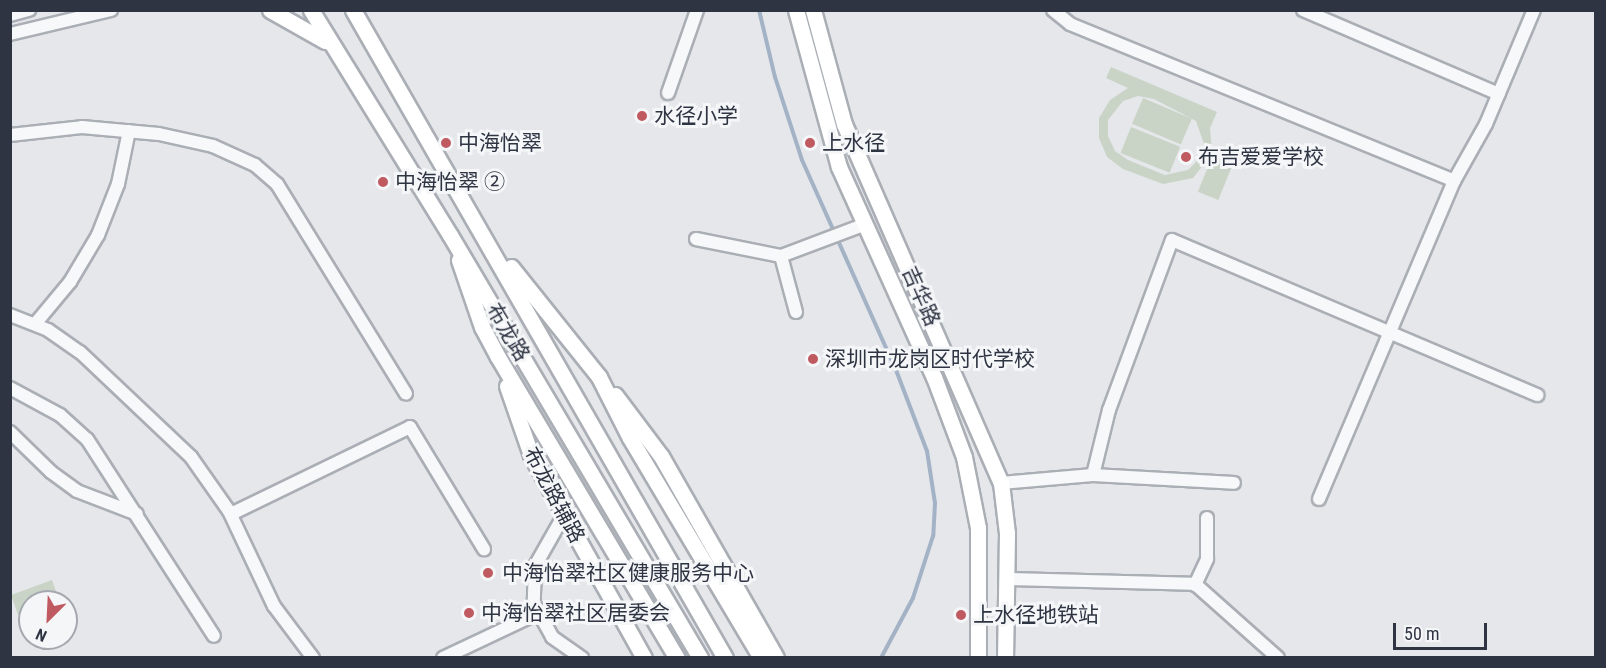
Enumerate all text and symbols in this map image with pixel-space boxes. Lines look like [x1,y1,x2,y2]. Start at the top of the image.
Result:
place label: 水径小学 [654,103,738,129]
marker: 水径小学 [635,109,649,123]
place label: 中海怡翠 [458,130,542,156]
place label: 上水径 [822,130,885,156]
marker: 中海怡翠 [439,136,453,150]
marker: 上水径 [803,136,817,150]
place label: 布吉爱爱学校 [1198,144,1324,170]
marker: 布吉爱爱学校 [1179,150,1193,164]
place label: 中海怡翠 ② [395,169,505,195]
marker: 中海怡翠 ② [376,175,390,189]
street label: 吉华路 [897,262,945,330]
street label: 布龙路 [481,299,535,365]
place label: 深圳市龙岗区时代学校 [825,346,1035,372]
marker: 深圳市龙岗区时代学校 [806,352,820,366]
street label: 布龙路辅路 [518,443,590,547]
place label: 中海怡翠社区健康服务中心 [502,560,754,586]
marker: 中海怡翠社区健康服务中心 [479,564,497,582]
north arrow [18,590,78,650]
place label: 中海怡翠社区居委会 [481,600,670,626]
place label: 上水径地铁站 [973,602,1099,628]
marker: 中海怡翠社区居委会 [462,606,476,620]
marker: 上水径地铁站 [954,608,968,622]
scale bar [1396,611,1490,649]
text: 50 m [1404,623,1439,644]
text: N [33,624,50,646]

